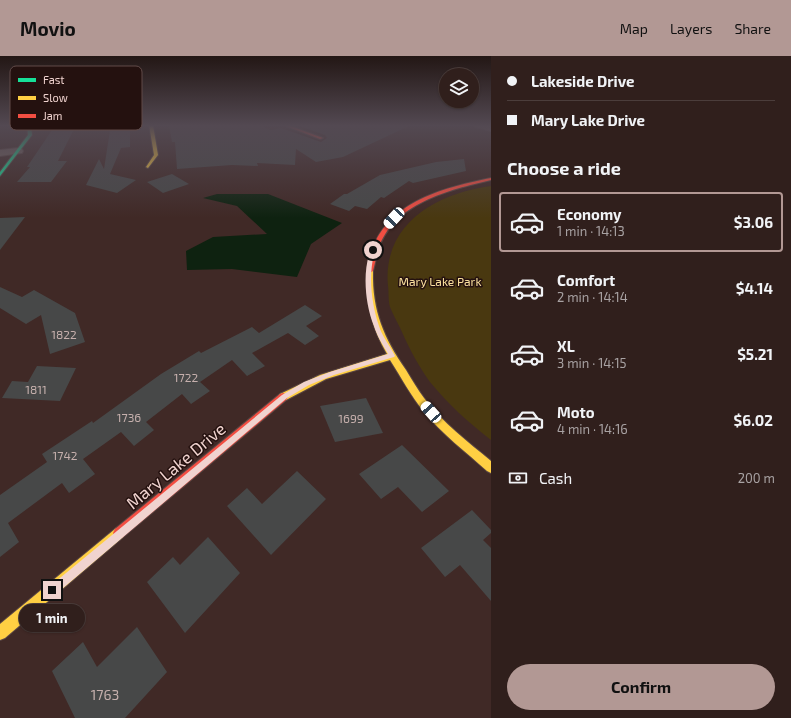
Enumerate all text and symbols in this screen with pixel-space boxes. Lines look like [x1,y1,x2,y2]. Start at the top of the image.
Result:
text: Movio [20,17,76,40]
text: Map [620,20,648,37]
text: Layers [670,20,712,37]
text: Share [734,20,771,37]
legend [10,66,142,130]
map controls [439,68,479,108]
button: layers [439,68,479,108]
text: Lakeside Drive [531,72,635,90]
text: Fast [43,73,65,86]
text: Slow [43,91,68,104]
text: Jam [43,109,62,122]
text: Mary Lake Drive [531,111,645,129]
text: Choose a ride [507,157,621,179]
icon: car [509,204,545,240]
car [381,205,407,231]
text: Economy [557,205,622,223]
text: $3.06 [734,213,773,231]
text: 1 min · 14:13 [557,223,625,239]
route start [364,241,382,259]
icon: car [509,270,545,306]
text: Comfort [557,271,615,289]
park label: Mary Lake Park [398,274,482,288]
text: $4.14 [736,279,773,297]
text: 2 min · 14:14 [557,289,628,305]
house number: 1822 [51,327,77,341]
icon: car [509,336,545,372]
text: XL [557,337,575,355]
text: $5.21 [737,345,773,363]
text: 3 min · 14:15 [557,355,627,371]
house number: 1722 [174,370,198,384]
house number: 1811 [25,382,47,396]
car [419,399,443,425]
icon: car [509,402,545,438]
text: Moto [557,403,595,421]
house number: 1736 [117,410,141,424]
house number: 1699 [338,411,364,425]
text: $6.02 [734,411,773,429]
street label: Mary Lake Drive [122,418,230,513]
text: 4 min · 14:16 [557,421,628,437]
house number: 1742 [52,448,78,462]
icon: cash [507,467,529,489]
text: Cash [539,469,572,487]
text: 200 m [738,470,775,486]
route end [43,581,61,599]
callout: 1 min [19,604,85,632]
text: 1 min [36,610,68,626]
button: Confirm [507,664,775,710]
house number: 1763 [91,686,119,703]

